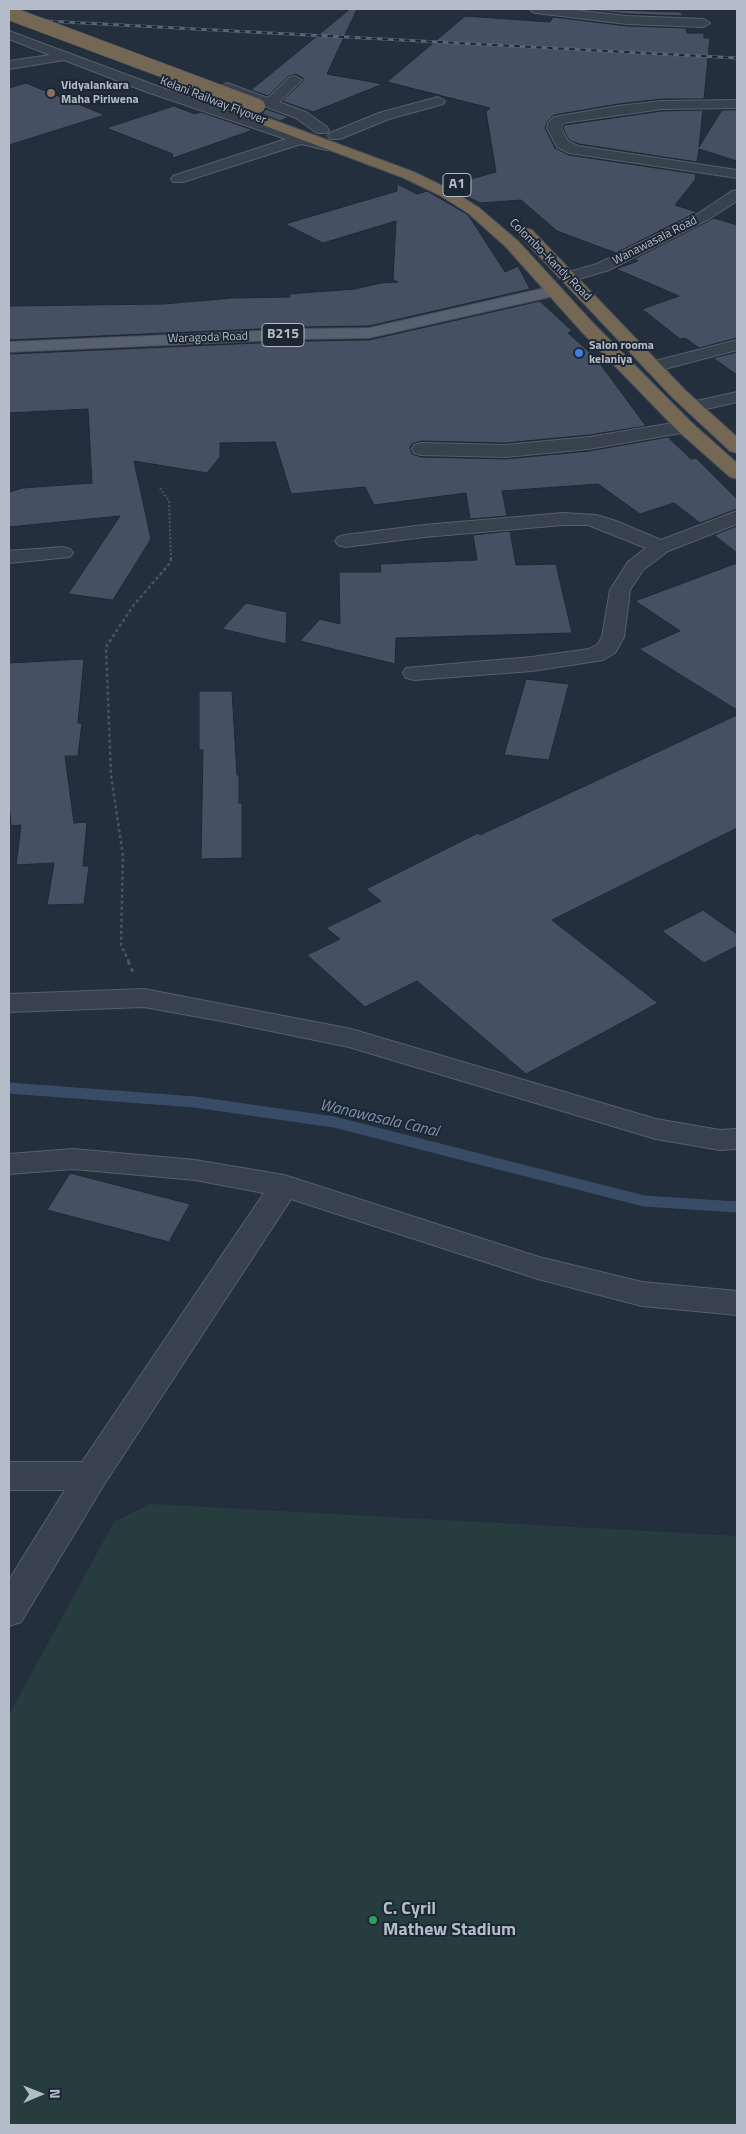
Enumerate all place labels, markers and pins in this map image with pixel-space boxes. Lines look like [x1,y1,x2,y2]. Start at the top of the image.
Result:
place label: Vidyalankara Maha Piriwena [61,79,139,107]
marker: Vidyalankara Maha Piriwena [45,87,57,99]
place label: Salon rooma kelaniya [589,339,654,367]
marker: Salon rooma kelaniya [573,347,585,359]
place label: C. Cyril Mathew Stadium [383,1899,516,1942]
marker: C. Cyril Mathew Stadium [367,1914,379,1926]

